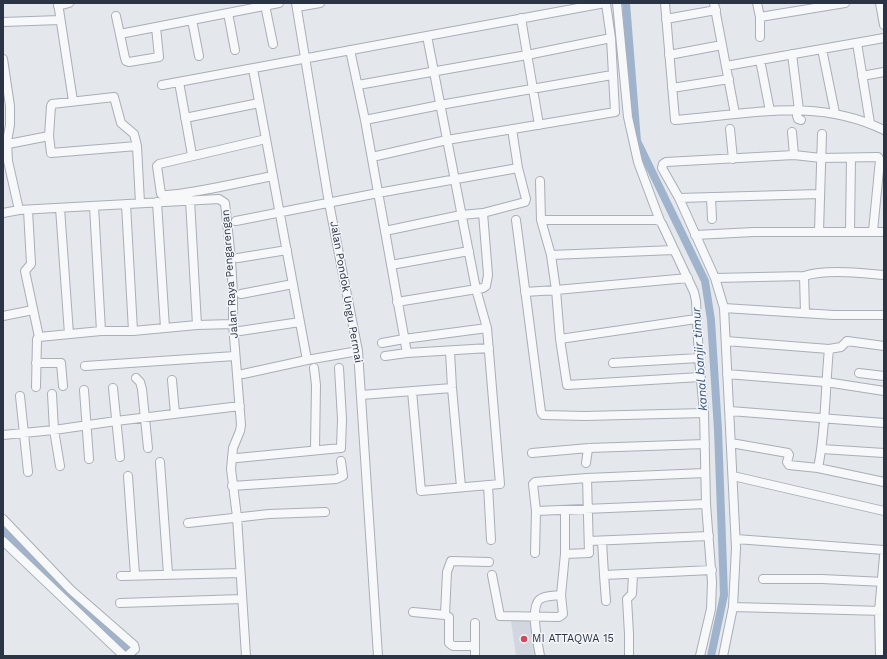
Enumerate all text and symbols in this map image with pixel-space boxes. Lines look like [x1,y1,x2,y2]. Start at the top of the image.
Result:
street label: Jalan Raya Pengarengan [219,209,241,339]
street label: Jalan Pondok Ungu Permai [327,220,365,364]
water label: kanal banjir timur [689,307,711,411]
place label: MI ATTAQWA 15 [532,632,614,646]
marker: MI ATTAQWA 15 [519,634,529,644]

